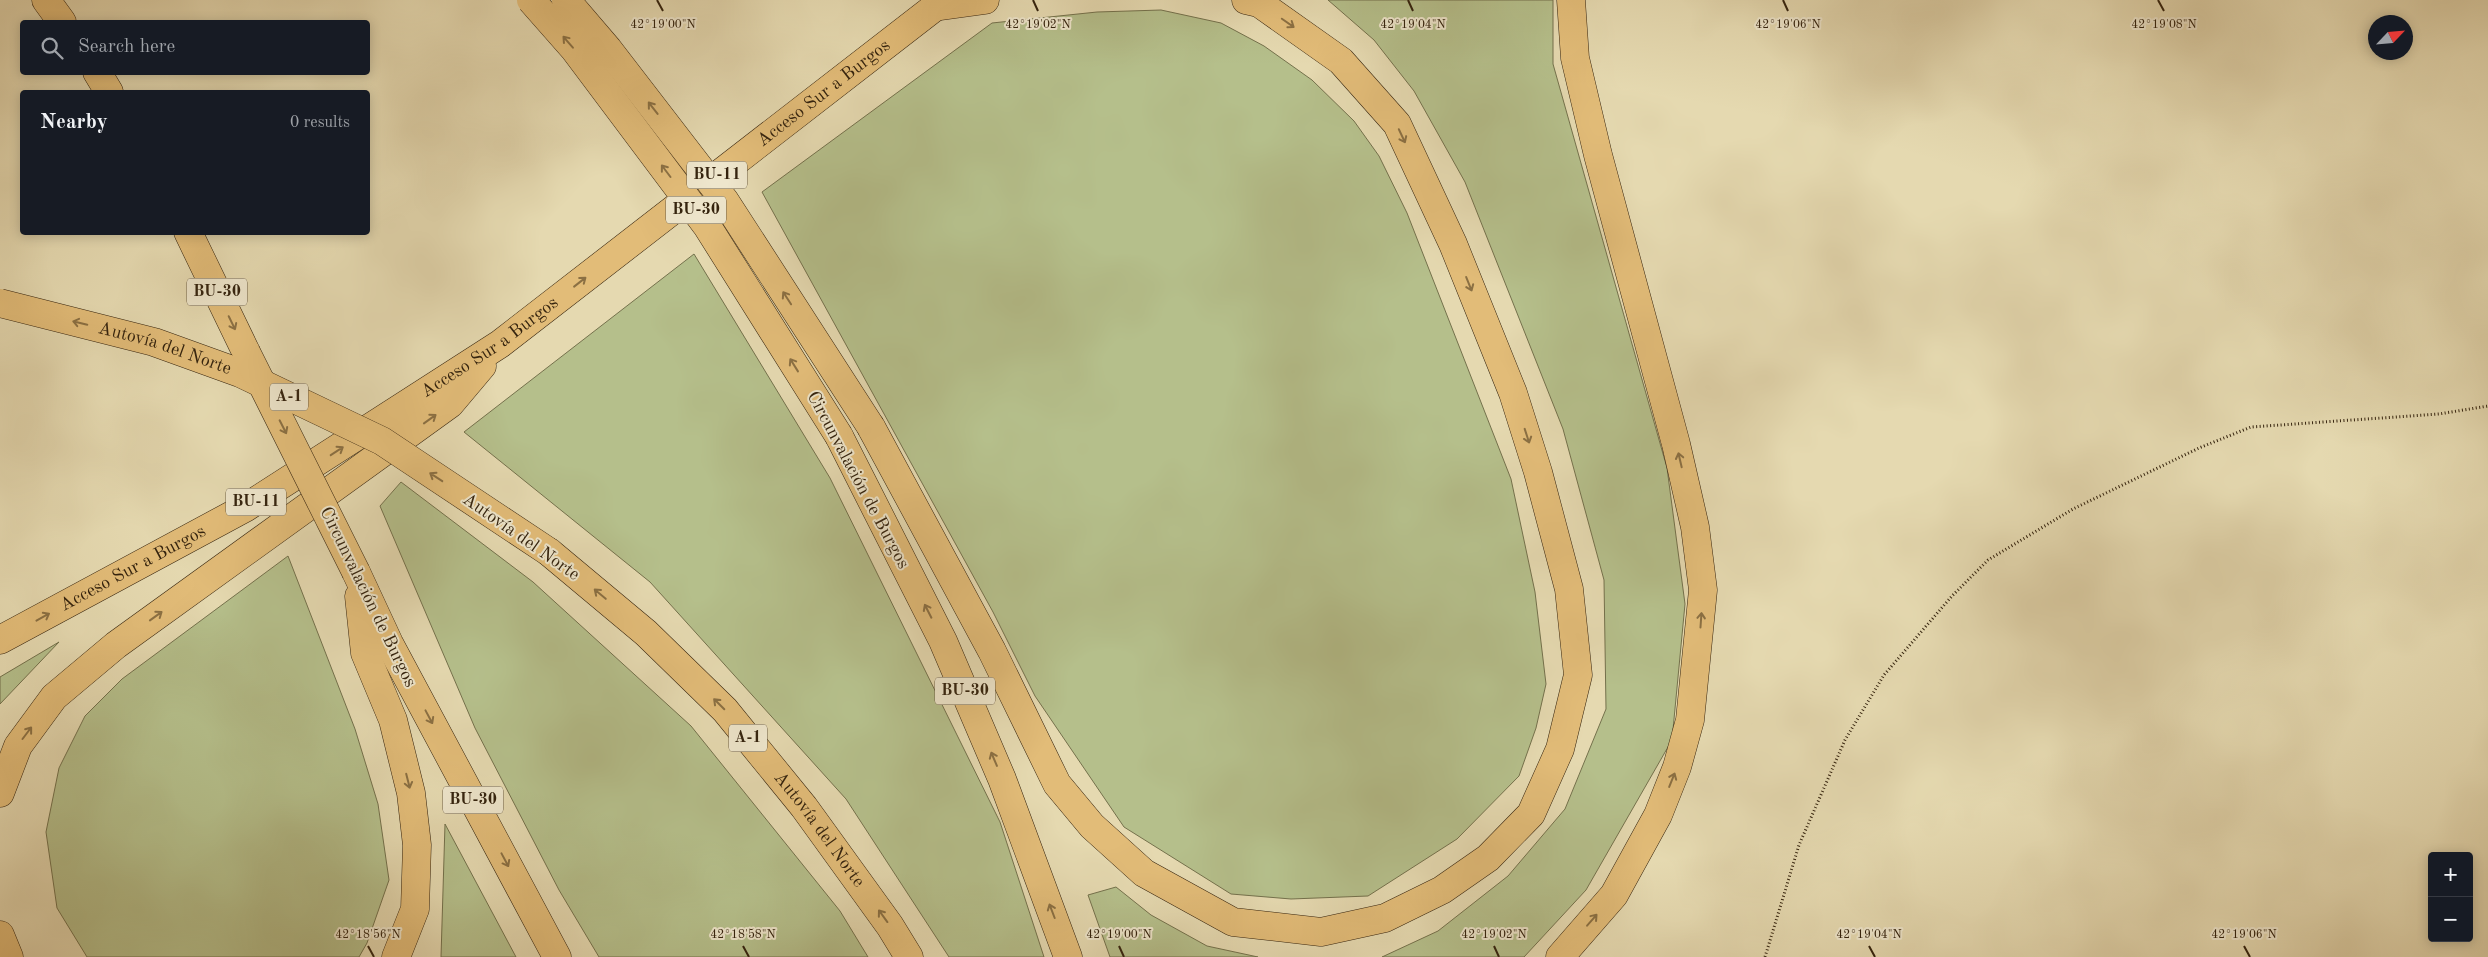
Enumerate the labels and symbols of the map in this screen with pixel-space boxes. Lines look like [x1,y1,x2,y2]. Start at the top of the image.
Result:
north arrow [2368,15,2413,60]
one-way arrow [1281,18,1294,29]
text: 42°19'00"N [630,19,696,31]
text: 42°19'02"N [1005,19,1071,31]
text: 42°19'04"N [1380,19,1446,31]
text: 42°19'06"N [1755,19,1821,31]
text: 42°19'08"N [2131,19,2197,31]
one-way arrow [562,35,574,48]
street label: Acceso Sur a Burgos [754,36,894,150]
one-way arrow [648,102,659,115]
one-way arrow [1398,128,1408,143]
road number: BU-11 [687,162,747,188]
one-way arrow [661,165,672,178]
road number: BU-30 [666,196,726,224]
one-way arrow [573,276,586,287]
one-way arrow [1465,276,1474,291]
road number: BU-30 [187,278,247,306]
one-way arrow [782,291,792,305]
street label: Acceso Sur a Burgos [418,293,562,401]
one-way arrow [227,316,237,331]
one-way arrow [72,318,88,327]
street label: Autovía del Norte [96,319,234,378]
one-way arrow [789,358,799,372]
road number: A-1 [270,384,308,411]
street label: Circunvalación de Burgos [804,388,913,572]
one-way arrow [423,414,437,424]
one-way arrow [279,419,288,434]
one-way arrow [1522,428,1532,444]
one-way arrow [329,446,343,456]
one-way arrow [1675,453,1684,469]
one-way arrow [429,472,443,482]
road number: BU-11 [226,488,286,516]
street label: Autovía del Norte [459,490,583,584]
street label: Circunvalación de Burgos [316,504,420,690]
street label: Acceso Sur a Burgos [57,522,209,615]
one-way arrow [593,589,606,600]
one-way arrow [923,604,932,619]
one-way arrow [35,611,49,621]
one-way arrow [149,611,163,621]
one-way arrow [1696,613,1705,629]
road number: BU-30 [935,678,995,704]
one-way arrow [713,698,725,710]
one-way arrow [424,709,434,724]
road number: A-1 [729,724,767,751]
one-way arrow [22,727,33,741]
one-way arrow [988,752,998,767]
street label: Autovía del Norte [770,769,868,891]
one-way arrow [404,773,414,789]
one-way arrow [1668,773,1677,788]
road number: BU-30 [443,786,503,814]
one-way arrow [501,852,511,867]
one-way arrow [1047,904,1056,919]
one-way arrow [878,909,888,923]
one-way arrow [1587,914,1598,927]
text: 42°18'56"N [335,928,401,941]
text: 42°18'58"N [710,928,776,941]
text: 42°19'00"N [1086,929,1152,941]
text: 42°19'02"N [1461,929,1527,941]
text: 42°19'04"N [1836,929,1902,941]
text: 42°19'06"N [2211,929,2277,941]

